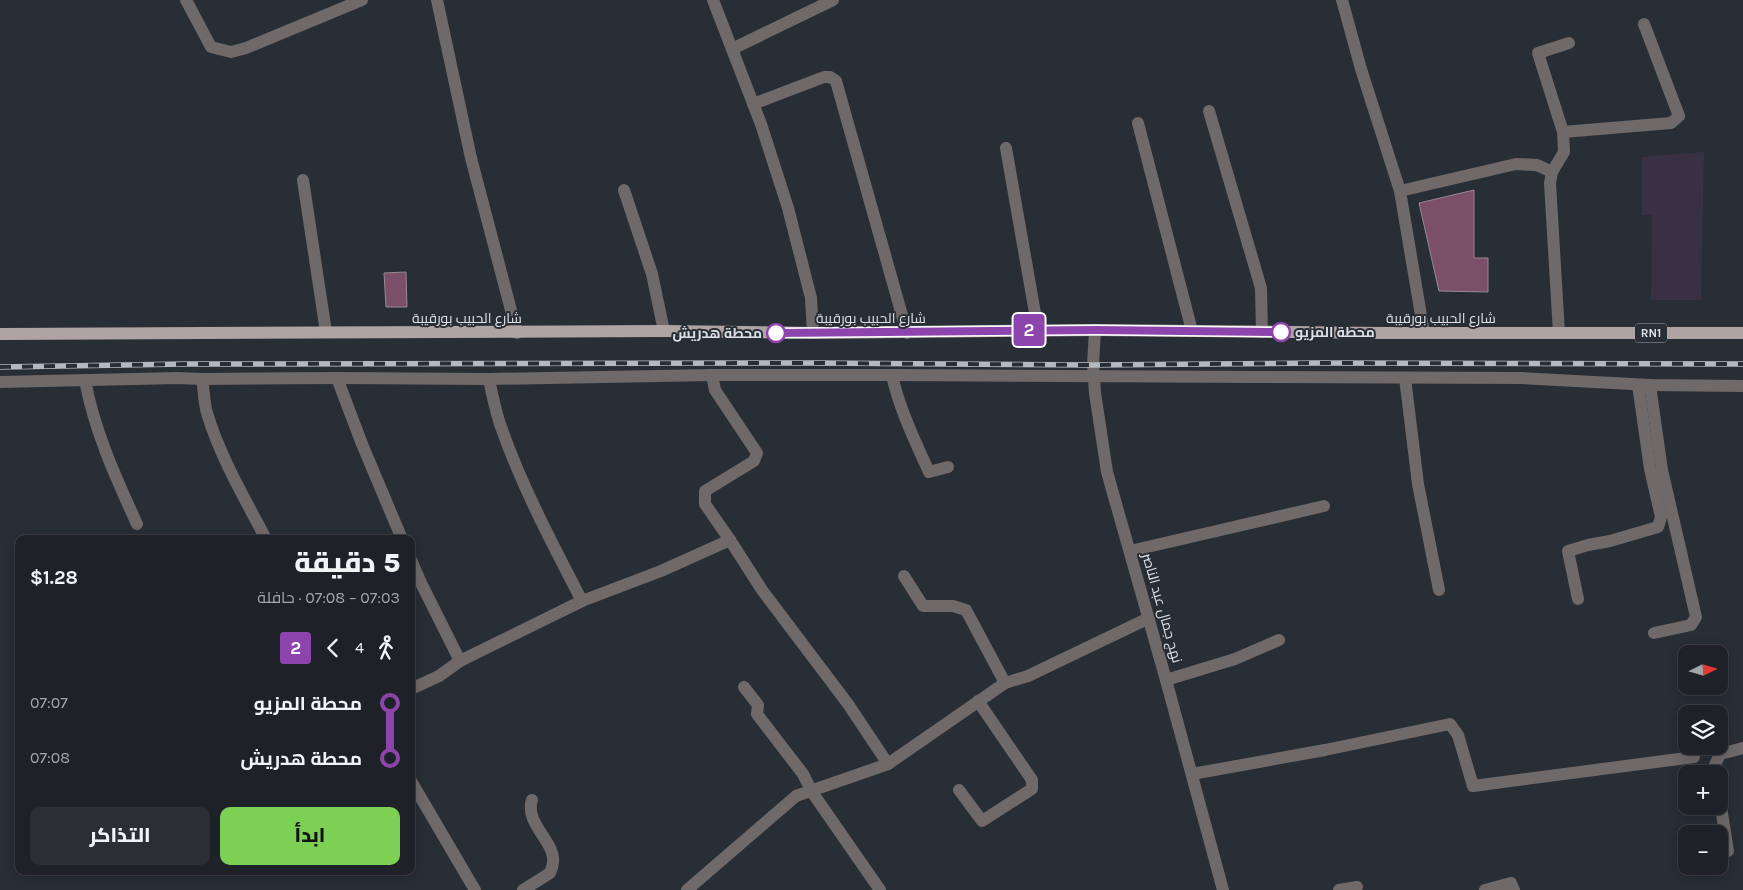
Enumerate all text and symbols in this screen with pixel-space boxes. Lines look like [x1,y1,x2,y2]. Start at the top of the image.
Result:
street label: شارع الحبيب بورقيبة [412,310,522,327]
street label: شارع الحبيب بورقيبة [816,310,926,327]
street label: شارع الحبيب بورقيبة [1386,310,1496,327]
line badge: 2 [1013,314,1045,346]
text: 2 [1024,319,1034,341]
marker: محطة المزيو [1271,322,1291,342]
marker: محطة هدريش [766,323,786,343]
road number: RN1 [1635,323,1667,342]
place label: محطة المزيو [1295,324,1375,341]
place label: محطة هدريش [673,325,762,342]
text: 5 دقيقة [294,546,400,579]
street label: نهج جمال عبد الناصر [1138,550,1186,665]
text: $1.28 [30,567,78,589]
text: 07:03 – 07:08 · حافلة [257,588,400,607]
icon: back [319,634,347,662]
icon: walk [372,634,400,662]
text: 2 [290,637,301,659]
text: 4 [355,638,364,657]
north arrow [1678,645,1728,695]
map controls [1678,645,1728,875]
text: 07:07 [30,693,68,712]
text: محطة المزيو [254,693,362,715]
button: layers [1678,705,1728,755]
text: 07:08 [30,748,70,767]
text: محطة هدريش [241,748,362,770]
button: + [1678,765,1728,815]
button: التذاكر [30,807,210,865]
button: ابدأ [220,807,400,865]
button: − [1678,825,1728,875]

